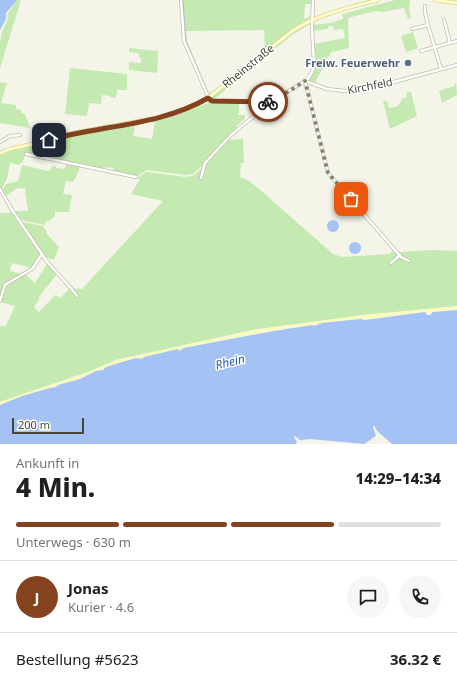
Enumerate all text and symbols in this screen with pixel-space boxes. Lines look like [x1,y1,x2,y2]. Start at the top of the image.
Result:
street label: Rheinstraße [219,40,277,91]
place label: Freiw. Feuerwehr [305,55,400,70]
marker: Freiw. Feuerwehr [403,58,413,68]
street label: Kirchfeld [346,74,394,97]
courier [248,82,288,122]
icon: bike [257,91,279,113]
pin [32,123,66,157]
icon: home [38,129,60,151]
pin [334,182,368,216]
icon: bag [340,188,362,210]
water label: Rhein [213,350,246,373]
scale bar [12,416,84,435]
text: 200 m [18,417,50,432]
text: Ankunft in [16,454,79,472]
text: 14:29–14:34 [356,468,441,488]
text: 4 Min. [16,469,95,505]
text: Unterwegs · 630 m [16,533,131,551]
button: chat [347,576,389,618]
button: phone [399,576,441,618]
text: Jonas [68,578,109,598]
text: J [35,587,39,607]
text: Kurier · 4.6 [68,598,134,616]
text: Bestellung #5623 [16,649,139,669]
text: 36.32 € [390,649,441,669]

